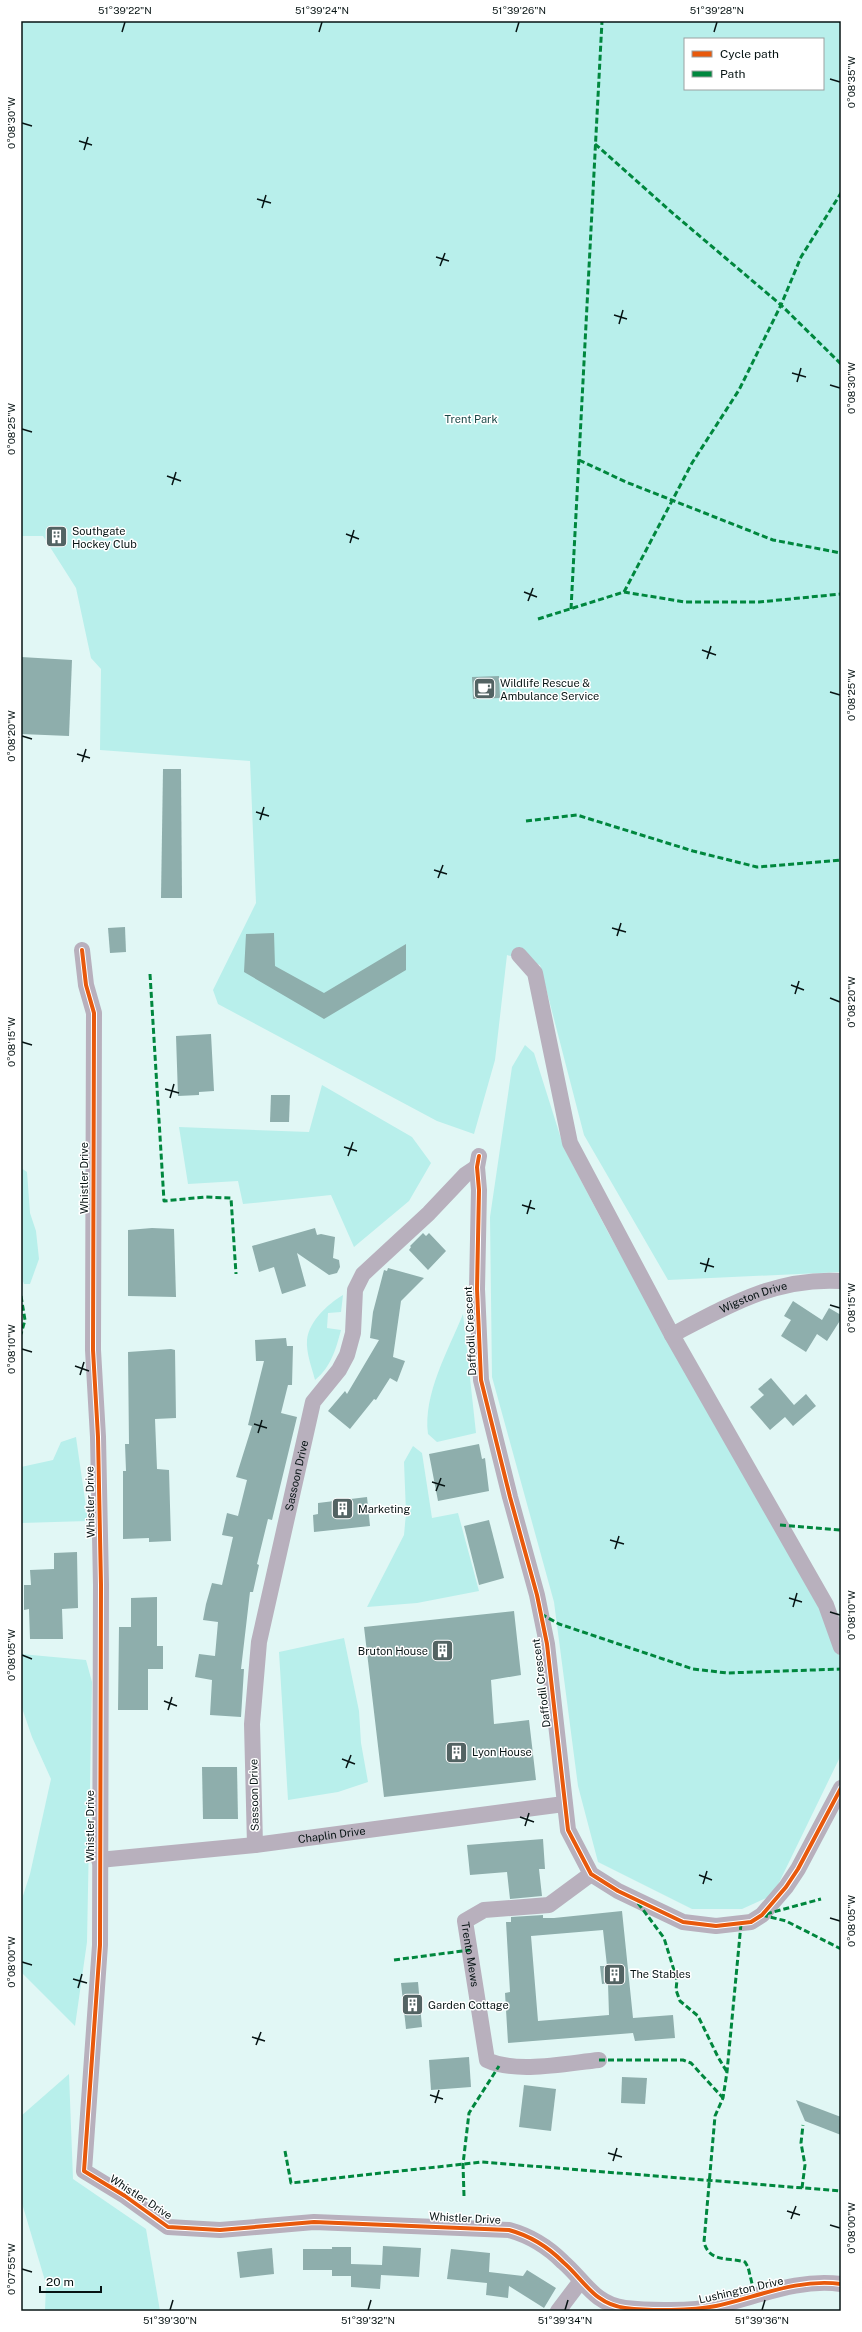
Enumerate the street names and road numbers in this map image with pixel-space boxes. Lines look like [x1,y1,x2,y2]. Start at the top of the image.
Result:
street label: Whistler Drive [78,1142,90,1214]
street label: Wigston Drive [718,1279,788,1315]
street label: Daffodil Crescent [462,1286,478,1376]
street label: Sassoon Drive [283,1439,310,1512]
street label: Whistler Drive [83,1466,97,1538]
street label: Daffodil Crescent [530,1638,552,1728]
street label: Sassoon Drive [247,1759,261,1831]
street label: Whistler Drive [84,1790,96,1862]
street label: Chaplin Drive [297,1824,366,1845]
street label: Trento Mews [459,1921,481,1988]
street label: Whistler Drive [108,2172,174,2222]
street label: Whistler Drive [429,2210,501,2226]
street label: Lushington Drive [698,2274,784,2306]

